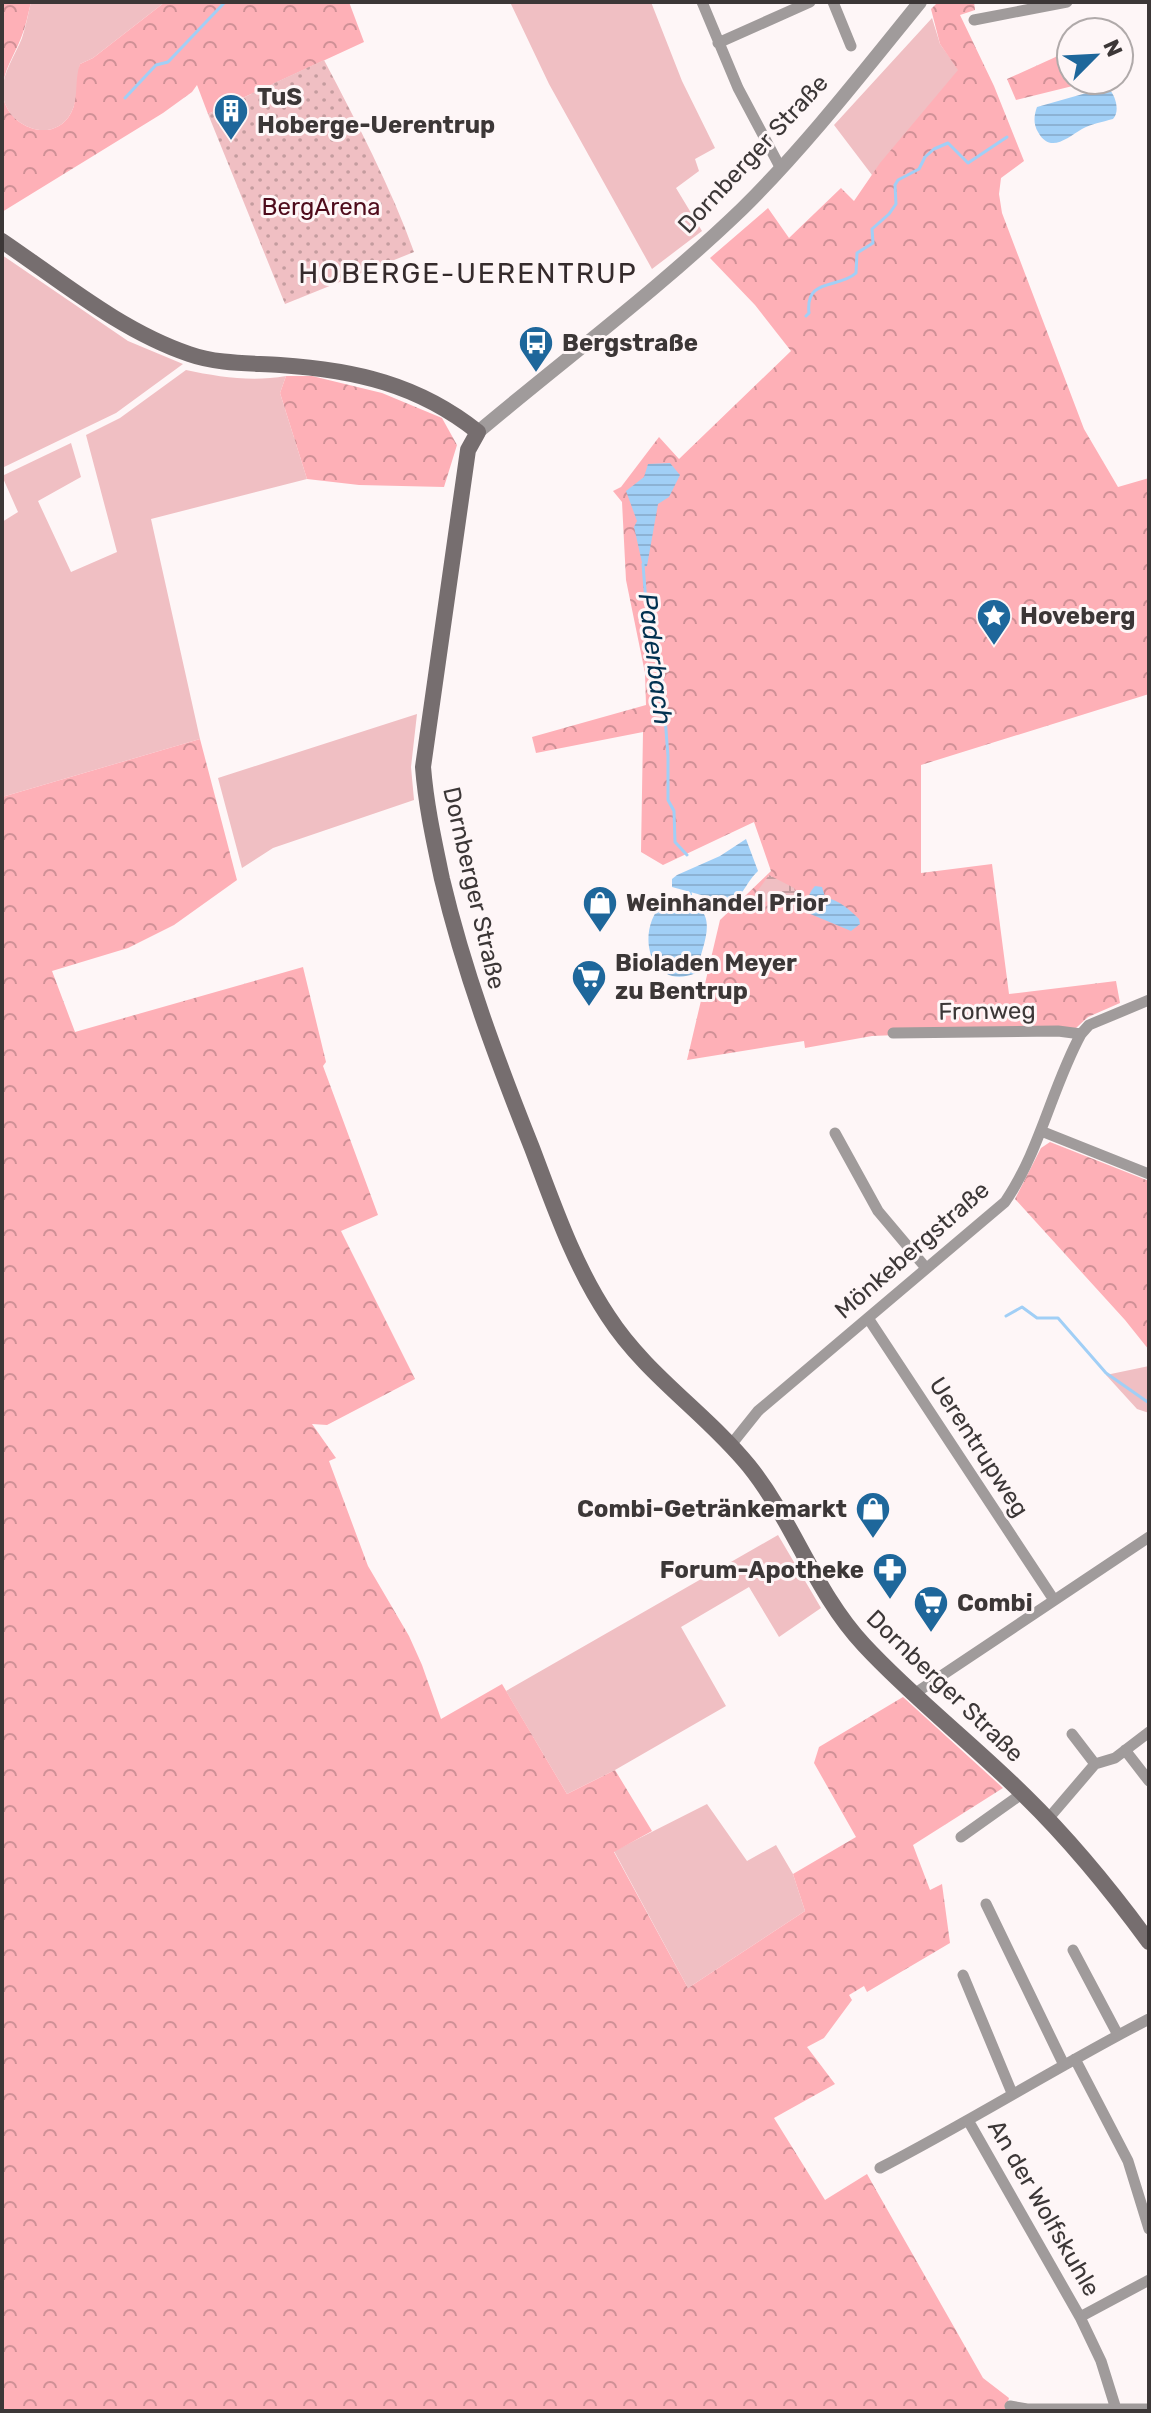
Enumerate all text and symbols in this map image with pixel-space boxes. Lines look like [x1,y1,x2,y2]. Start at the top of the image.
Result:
north arrow [1055,16,1135,96]
text: N [1097,35,1128,61]
street label: Dornberger Straße [672,69,834,239]
place label: TuS Hoberge-Uerentrup [257,83,495,139]
building icon: TuS Hoberge-Uerentrup [212,92,250,142]
park label: BergArena [262,193,380,221]
district label: HOBERGE-UERENTRUP [298,257,638,290]
bus stop icon: Bergstraße [517,324,555,374]
place label: Bergstraße [562,329,698,357]
water label: Paderbach [632,591,678,727]
place icon: Hoveberg [975,597,1013,647]
place label: Hoveberg [1020,602,1136,630]
street label: Dornberger Straße [437,784,511,992]
shop icon: Weinhandel Prior [581,884,619,934]
place label: Weinhandel Prior [626,889,828,917]
place label: Bioladen Meyer zu Bentrup [615,949,797,1005]
supermarket icon: Bioladen Meyer zu Bentrup [570,958,608,1008]
street label: Fronweg [938,996,1036,1026]
street label: Mönkebergstraße [829,1176,995,1324]
street label: Uerentrupweg [924,1372,1034,1522]
shop icon: Combi-Getränkemarkt [854,1490,892,1540]
place label: Combi-Getränkemarkt [577,1495,847,1523]
pharmacy icon: Forum-Apotheke [871,1551,909,1601]
place label: Forum-Apotheke [660,1556,864,1584]
supermarket icon: Combi [912,1584,950,1634]
place label: Combi [957,1589,1033,1617]
street label: Dornberger Straße [861,1604,1029,1768]
street label: An der Wolfskuhle [982,2115,1106,2301]

